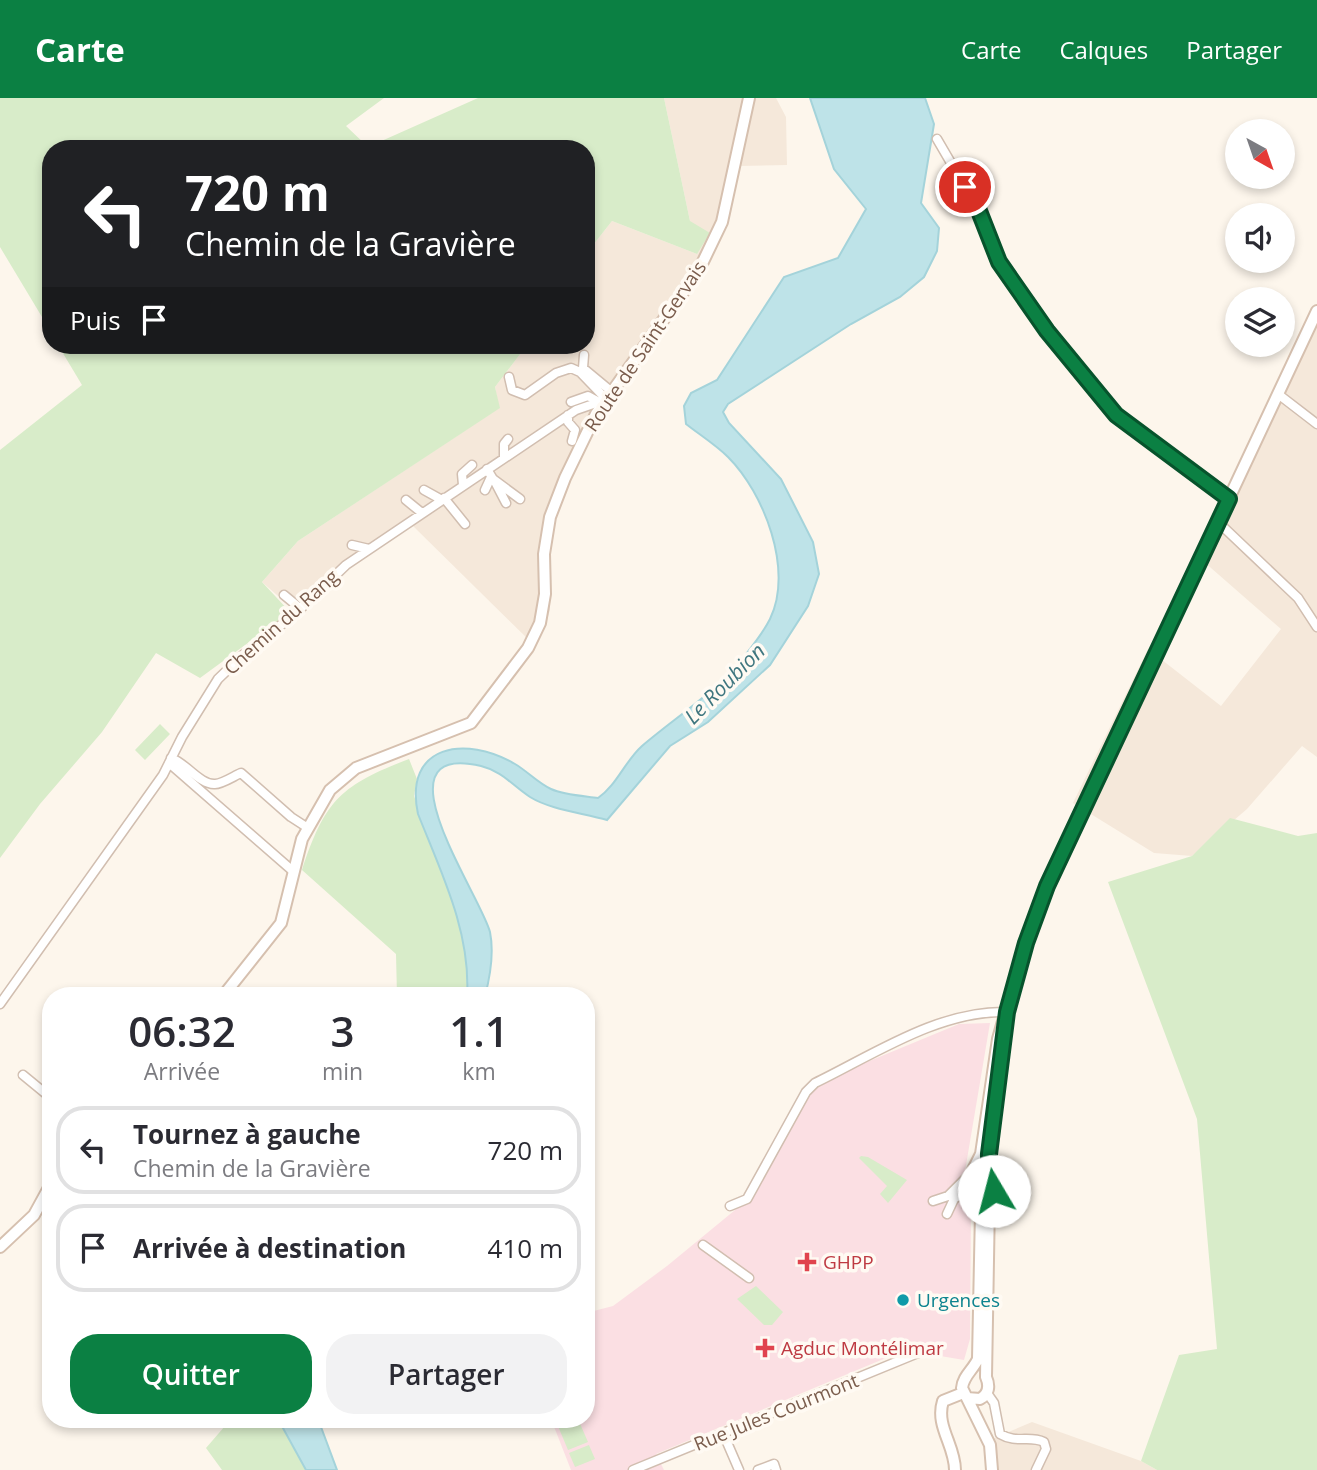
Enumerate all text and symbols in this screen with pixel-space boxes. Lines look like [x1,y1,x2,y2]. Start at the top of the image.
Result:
text: Carte [35,27,125,72]
text: Carte [961,33,1021,66]
text: Calques [1059,33,1148,66]
text: Partager [1186,33,1282,66]
north arrow [1225,119,1295,189]
map controls [1225,119,1295,357]
pin [935,157,995,217]
text: 720 m [185,159,330,225]
icon: left [70,168,161,259]
icon: arrive [946,168,984,206]
button: sound [1225,203,1295,273]
text: Chemin de la Gravière [185,222,516,265]
street label: Route de Saint-Gervais [578,255,712,437]
button: layers [1225,287,1295,357]
icon: arrive [135,301,173,339]
text: Puis [70,302,121,338]
street label: Chemin du Rang [218,564,344,680]
water label: Le Roubion [678,637,771,730]
text: 06:32 [128,1002,236,1059]
text: 3 [330,1002,355,1059]
text: 1.1 [449,1002,509,1059]
text: Arrivée [144,1055,220,1087]
text: min [322,1055,363,1087]
text: km [462,1055,496,1087]
text: Tournez à gauche [133,1116,361,1152]
icon: left [74,1131,112,1169]
text: 720 m [488,1132,563,1168]
text: Chemin de la Gravière [133,1152,371,1184]
position arrow [957,1154,1031,1228]
icon: arrive [74,1229,112,1267]
text: Arrivée à destination [133,1230,406,1266]
text: 410 m [488,1230,563,1266]
place label: GHPP [823,1249,874,1275]
marker: GHPP [797,1252,817,1272]
place label: Urgences [917,1287,1000,1313]
marker: Urgences [895,1292,911,1308]
button: Quitter [70,1334,312,1414]
button: Partager [326,1334,567,1414]
place label: Agduc Montélimar [781,1335,944,1361]
marker: Agduc Montélimar [755,1338,775,1358]
street label: Rue Jules Courmont [690,1367,862,1457]

